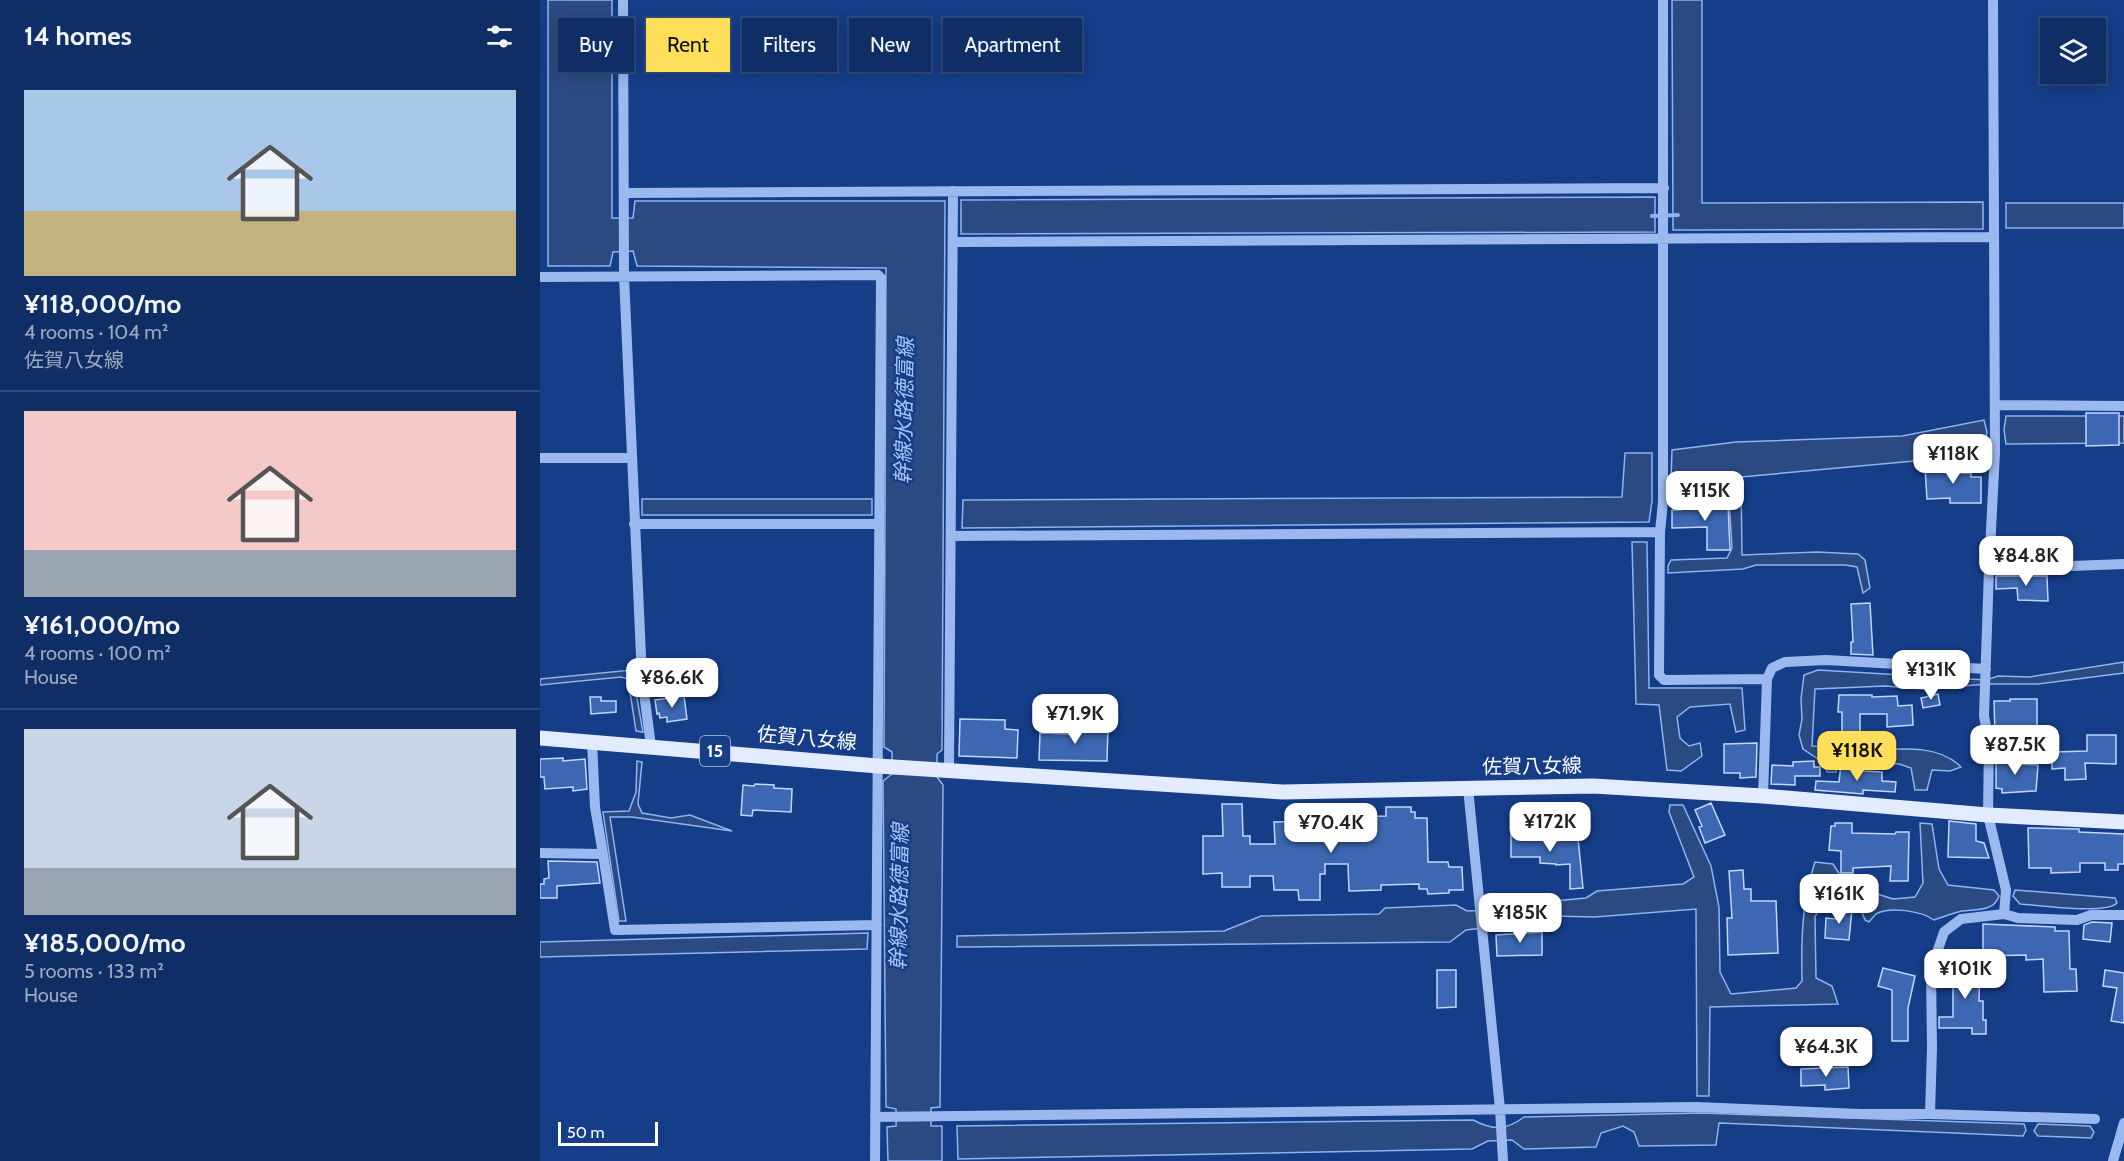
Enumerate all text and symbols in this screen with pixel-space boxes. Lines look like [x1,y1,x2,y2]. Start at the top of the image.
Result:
chip: Buy [558,18,634,72]
chip: Rent [646,18,730,72]
chip: Filters [742,18,837,72]
chip: New [849,18,931,72]
chip: Apartment [943,18,1082,72]
map controls [2040,18,2106,84]
button: layers [2040,18,2106,84]
text: 14 homes [24,20,132,52]
icon: filters [483,20,516,53]
icon: home [216,129,324,237]
text: ¥118,000/mo [24,288,181,320]
text: 4 rooms · 104 m² [24,320,168,344]
water label: 幹線水路徳富線 [890,334,918,485]
text: 佐賀八女線 [24,348,124,372]
pin: ¥118K [1911,434,1995,485]
text: ¥118K [1927,441,1979,465]
icon: home [216,450,324,558]
pin: ¥115K [1663,471,1747,522]
text: ¥115K [1680,478,1730,502]
pin: ¥84.8K [1977,536,2075,587]
text: ¥84.8K [1993,543,2059,567]
text: ¥161,000/mo [24,609,180,641]
text: 4 rooms · 100 m² [24,641,171,665]
pin: ¥131K [1889,650,1973,701]
text: ¥131K [1906,657,1956,681]
pin: ¥86.6K [623,658,721,709]
text: House [24,665,78,689]
text: ¥86.6K [640,665,704,689]
pin: ¥71.9K [1026,694,1124,745]
text: ¥71.9K [1046,701,1104,725]
street label: 佐賀八女線 [756,722,858,754]
pin: ¥87.5K [1966,725,2064,776]
pin: ¥118K [1815,731,1899,782]
text: ¥87.5K [1984,732,2046,756]
road number: 15 [700,736,730,766]
text: ¥118K [1831,738,1883,762]
street label: 佐賀八女線 [1482,753,1582,779]
icon: home [216,768,324,876]
pin: ¥172K [1508,802,1592,853]
pin: ¥70.4K [1282,803,1380,854]
text: ¥172K [1524,809,1576,833]
text: ¥70.4K [1298,810,1364,834]
water label: 幹線水路徳富線 [885,820,913,971]
pin: ¥161K [1797,874,1881,925]
text: ¥161K [1814,881,1864,905]
pin: ¥185K [1478,893,1562,944]
text: ¥185K [1493,900,1547,924]
text: ¥185,000/mo [24,927,186,959]
pin: ¥101K [1923,949,2007,1000]
text: ¥101K [1938,956,1992,980]
text: 5 rooms · 133 m² [24,959,164,983]
text: House [24,983,78,1007]
pin: ¥64.3K [1777,1027,1875,1078]
text: ¥64.3K [1794,1034,1858,1058]
scale bar [558,1119,658,1146]
text: 50 m [567,1123,604,1142]

